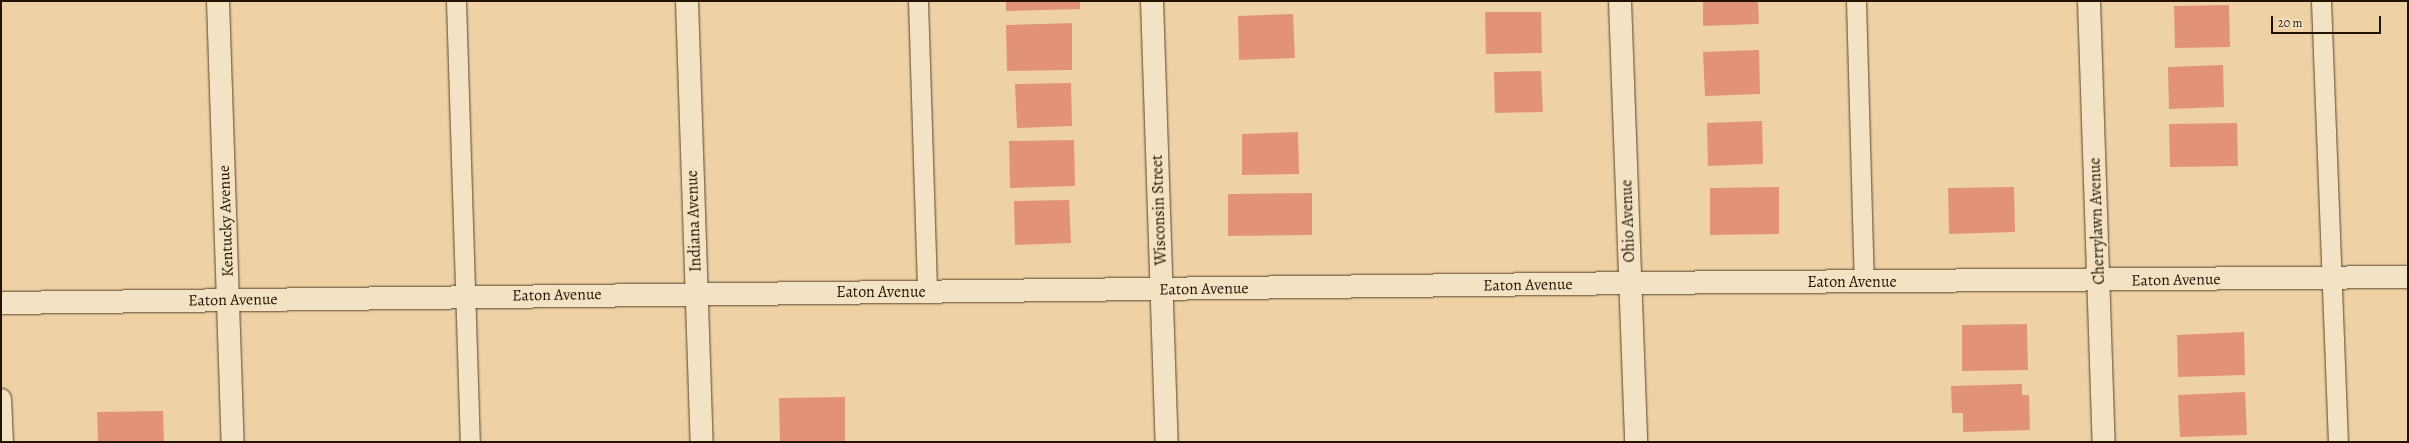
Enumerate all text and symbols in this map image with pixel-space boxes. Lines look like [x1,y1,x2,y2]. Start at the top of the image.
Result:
scale bar [2273,8,2383,34]
text: 20 m [2278,15,2302,31]
street label: Wisconsin Street [1147,154,1171,266]
street label: Cherrylawn Avenue [2085,157,2109,285]
street label: Kentucky Avenue [214,165,238,277]
street label: Indiana Avenue [683,170,705,272]
street label: Ohio Avenue [1617,179,1639,263]
street label: Eaton Avenue [2131,270,2221,290]
street label: Eaton Avenue [1807,272,1897,292]
street label: Eaton Avenue [1483,275,1573,295]
street label: Eaton Avenue [1159,279,1249,299]
street label: Eaton Avenue [836,282,926,302]
street label: Eaton Avenue [512,285,602,305]
street label: Eaton Avenue [188,290,278,310]

